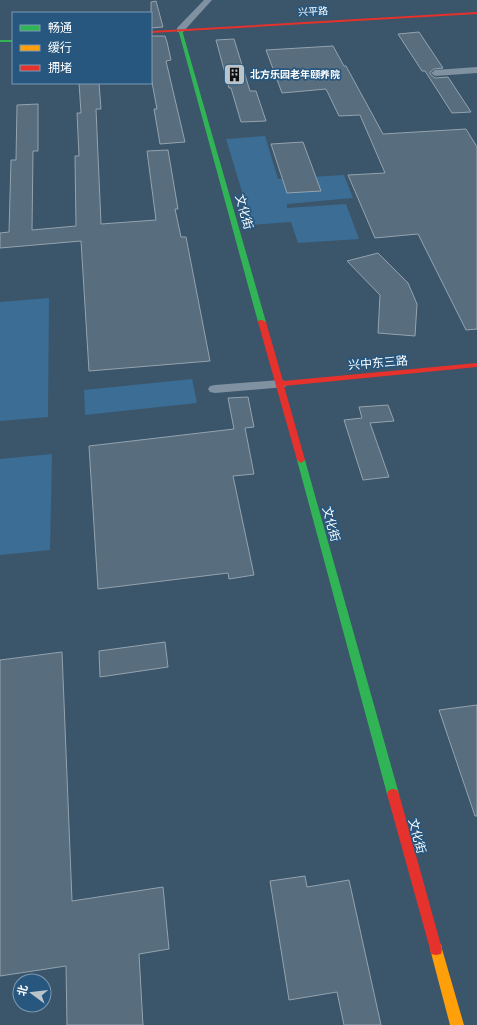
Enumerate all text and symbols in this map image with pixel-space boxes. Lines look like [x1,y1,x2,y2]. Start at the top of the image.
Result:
street label: 兴平路 [298,5,328,19]
legend [12,12,152,84]
text: 畅通 [48,21,72,35]
text: 缓行 [48,41,72,55]
text: 拥堵 [48,61,72,75]
building icon: 北方乐园老年颐养院 [222,62,248,88]
place label: 北方乐园老年颐养院 [250,69,340,81]
street label: 文化街 [232,193,256,231]
street label: 兴中东三路 [347,353,409,373]
street label: 文化街 [320,505,342,543]
street label: 文化街 [406,817,428,855]
north arrow [12,973,52,1013]
text: 北 [15,984,31,998]

